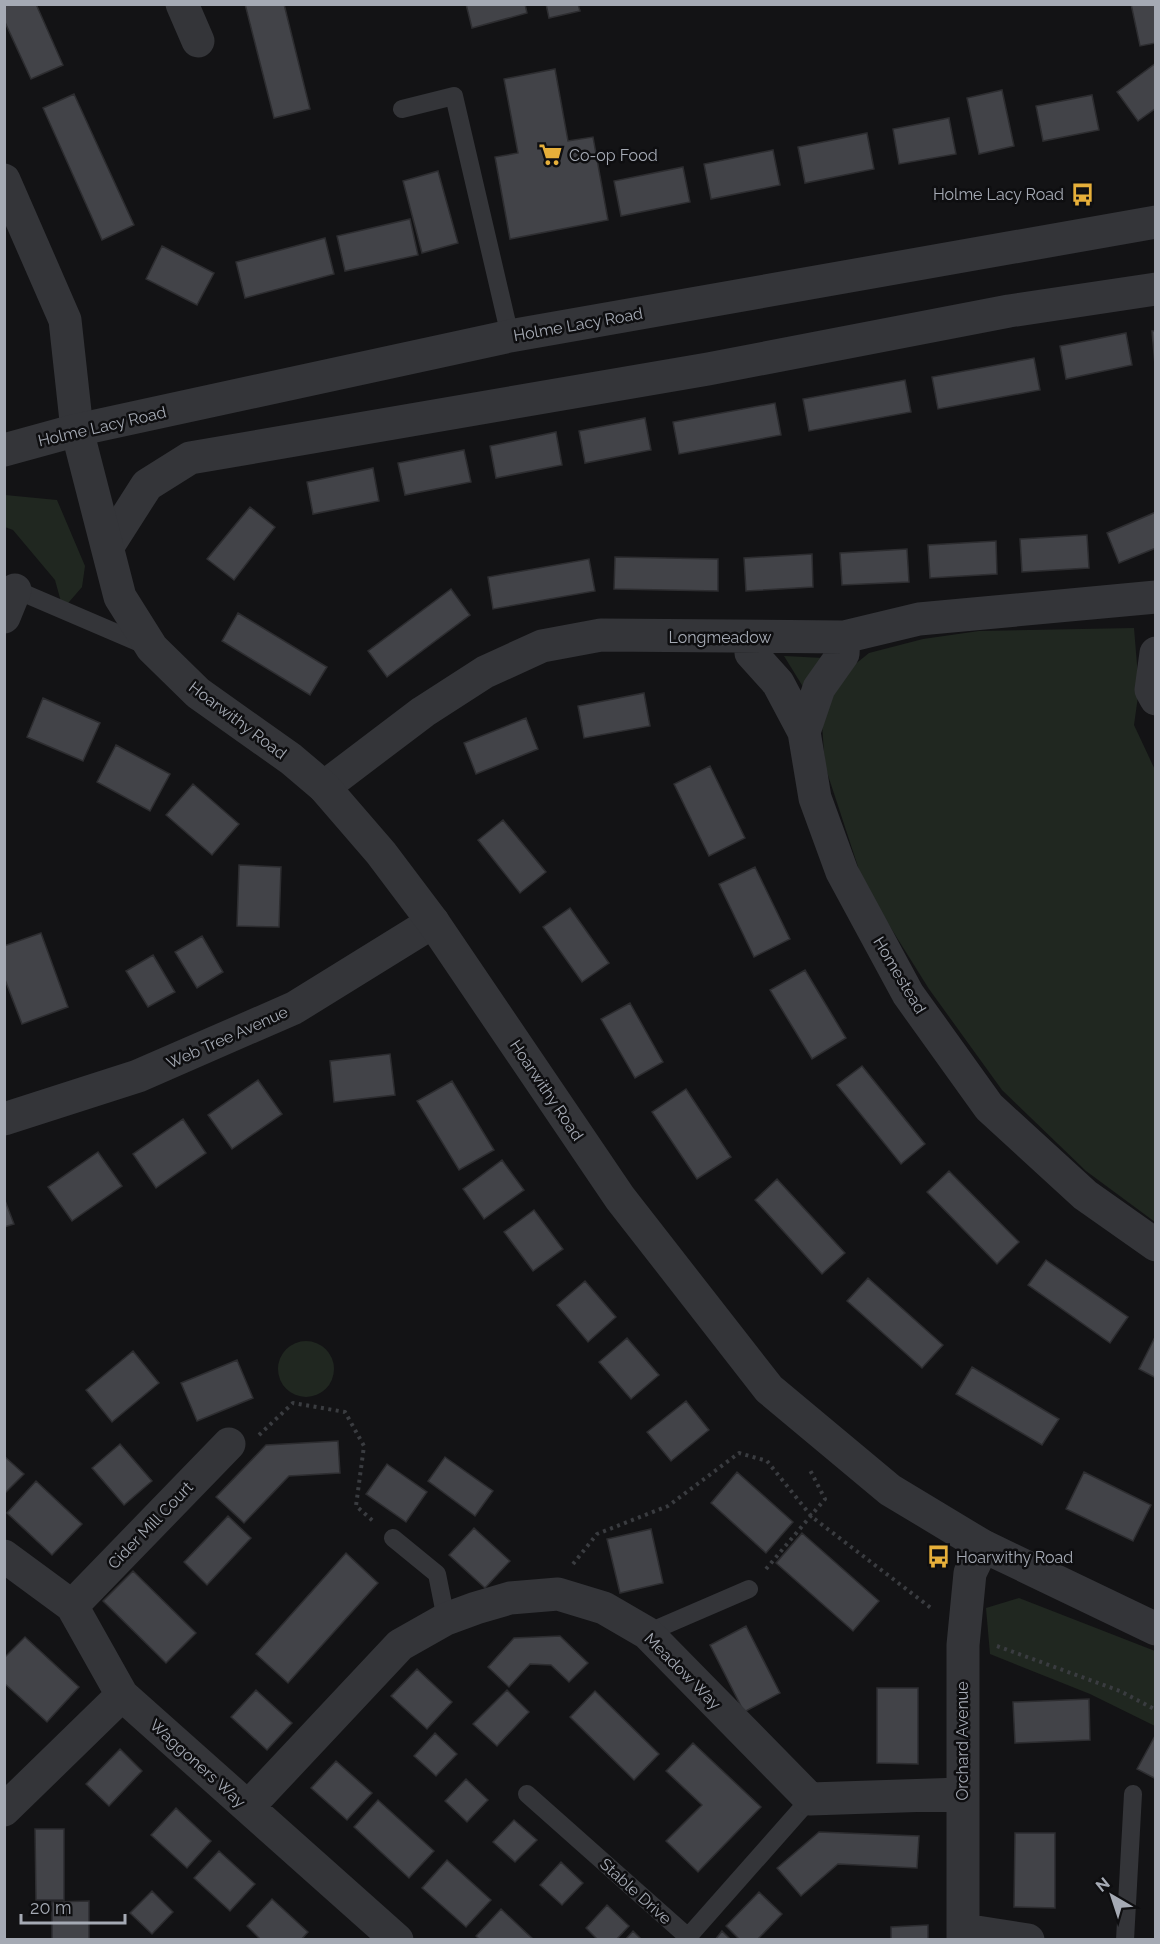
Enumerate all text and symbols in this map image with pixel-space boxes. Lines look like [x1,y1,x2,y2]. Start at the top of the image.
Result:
supermarket icon: Co-op Food [538,142,564,168]
place label: Co-op Food [569,146,658,165]
bus stop icon: Holme Lacy Road [1069,181,1095,207]
place label: Holme Lacy Road [933,185,1064,204]
street label: Holme Lacy Road [512,304,644,345]
street label: Holme Lacy Road [36,402,168,450]
street label: Longmeadow [669,628,771,647]
street label: Hoarwithy Road [185,678,290,763]
street label: Homestead [869,933,930,1017]
street label: Web Tree Avenue [164,1002,291,1073]
street label: Hoarwithy Road [506,1036,587,1144]
street label: Cider Mill Court [104,1477,197,1573]
bus stop icon: Hoarwithy Road [925,1544,951,1570]
place label: Hoarwithy Road [956,1548,1073,1567]
street label: Meadow Way [640,1629,725,1714]
street label: Orchard Avenue [953,1681,972,1801]
street label: Waggoners Way [146,1715,250,1812]
street label: Stable Drive [596,1854,675,1928]
north arrow [1082,1866,1142,1926]
text: N [1092,1874,1114,1896]
scale bar [21,1887,124,1925]
text: 20 m [30,1897,72,1918]

